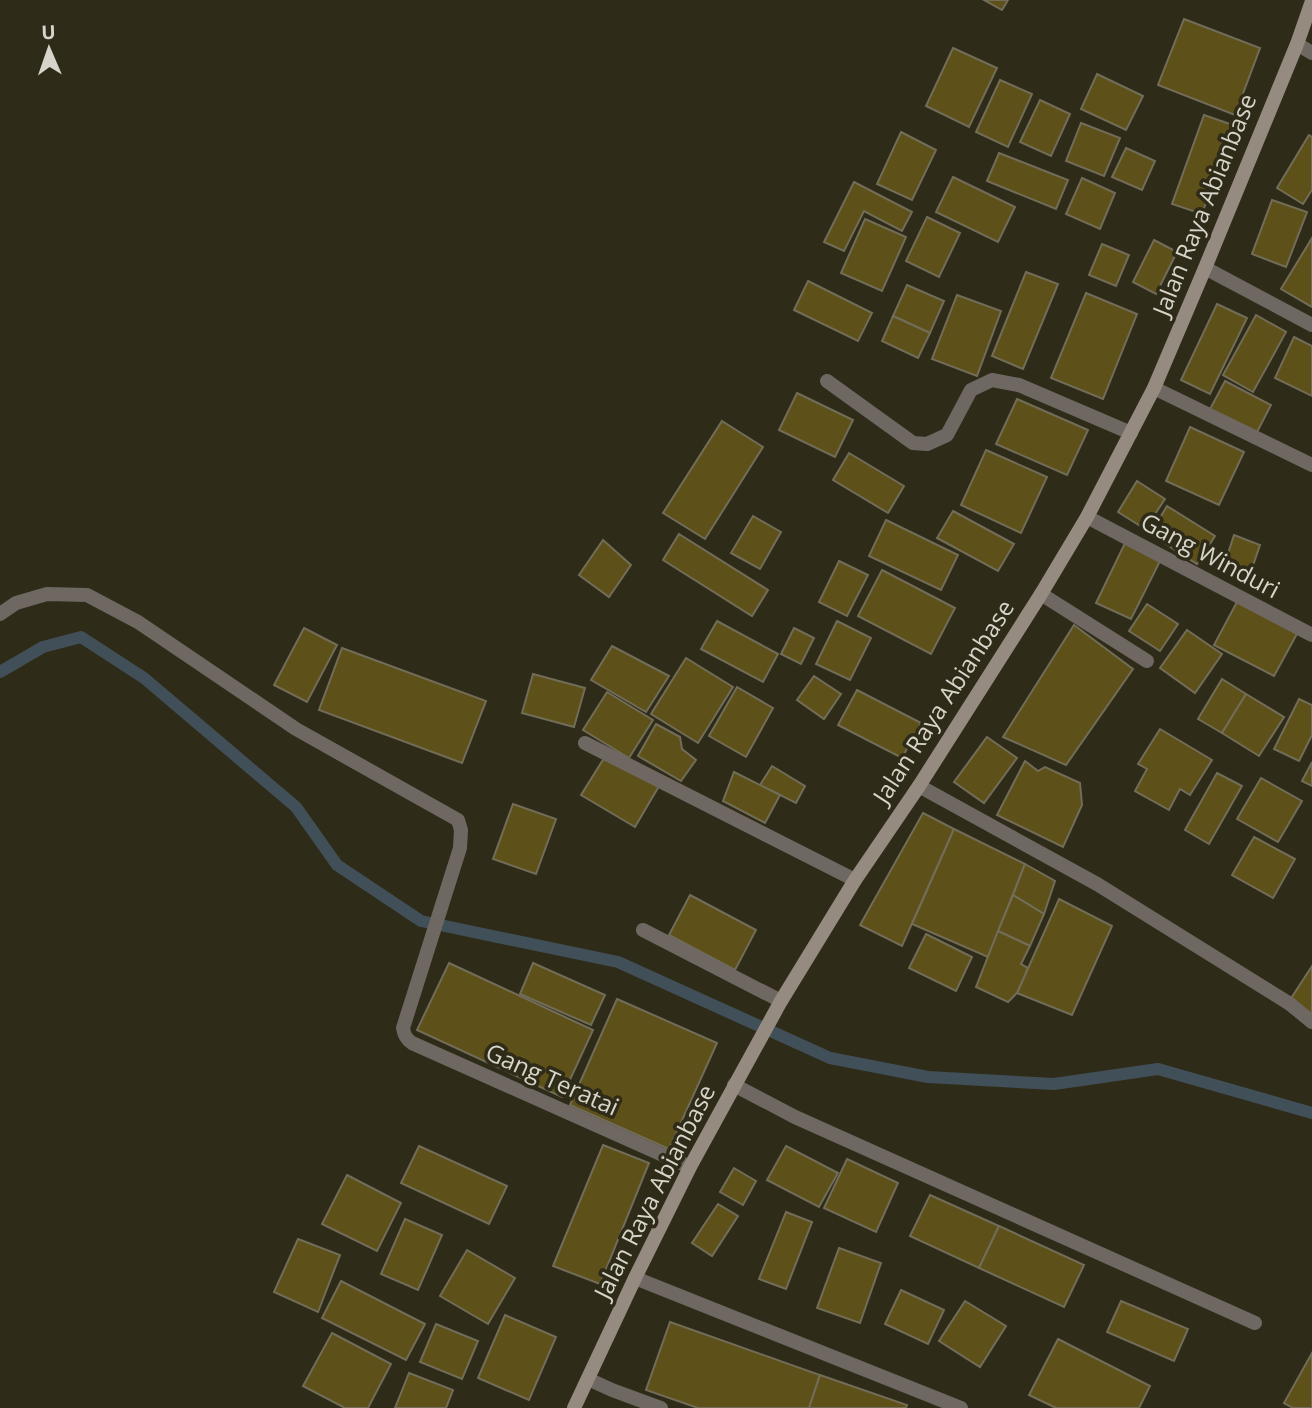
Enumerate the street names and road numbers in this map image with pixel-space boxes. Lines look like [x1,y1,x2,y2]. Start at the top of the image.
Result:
street label: Jalan Raya Abianbase [1143,88,1263,322]
street label: Gang Winduri [1135,504,1286,605]
street label: Jalan Raya Abianbase [863,593,1021,811]
street label: Gang Teratai [481,1035,624,1123]
street label: Jalan Raya Abianbase [584,1078,722,1306]

